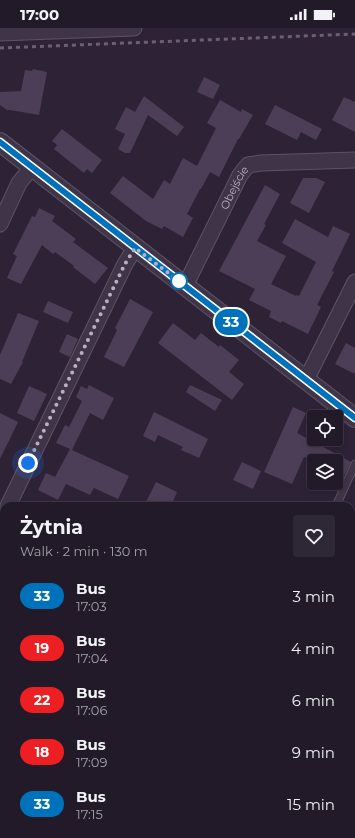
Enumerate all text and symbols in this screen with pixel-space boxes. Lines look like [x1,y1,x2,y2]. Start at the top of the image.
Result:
text: 17:00 [20,5,59,24]
street label: Obejście [217,163,252,212]
unlabelled marker [170,272,188,290]
line badge: 33 [213,309,249,335]
text: 33 [223,313,239,331]
map controls [307,410,343,490]
button: locate [307,410,343,446]
your location [18,453,38,473]
button: layers [307,454,343,490]
button: heart [293,515,335,557]
text: Żytnia [20,516,83,539]
text: Walk · 2 min · 130 m [20,543,148,559]
text: Bus [76,579,106,598]
text: 33 [34,587,50,605]
text: 3 min [293,587,335,606]
text: 17:03 [76,598,107,614]
text: Bus [76,631,106,650]
text: 19 [35,639,49,657]
text: 4 min [291,639,335,658]
text: 17:04 [76,650,108,666]
text: Bus [76,683,106,702]
text: 22 [34,691,50,709]
text: 6 min [292,691,335,710]
text: 17:06 [76,702,107,718]
text: Bus [76,735,106,754]
text: 18 [35,743,49,761]
text: 9 min [292,743,335,762]
text: 17:09 [76,754,107,770]
text: Bus [76,787,106,806]
text: 33 [34,795,50,813]
text: 15 min [287,795,335,814]
text: 17:15 [76,806,103,822]

